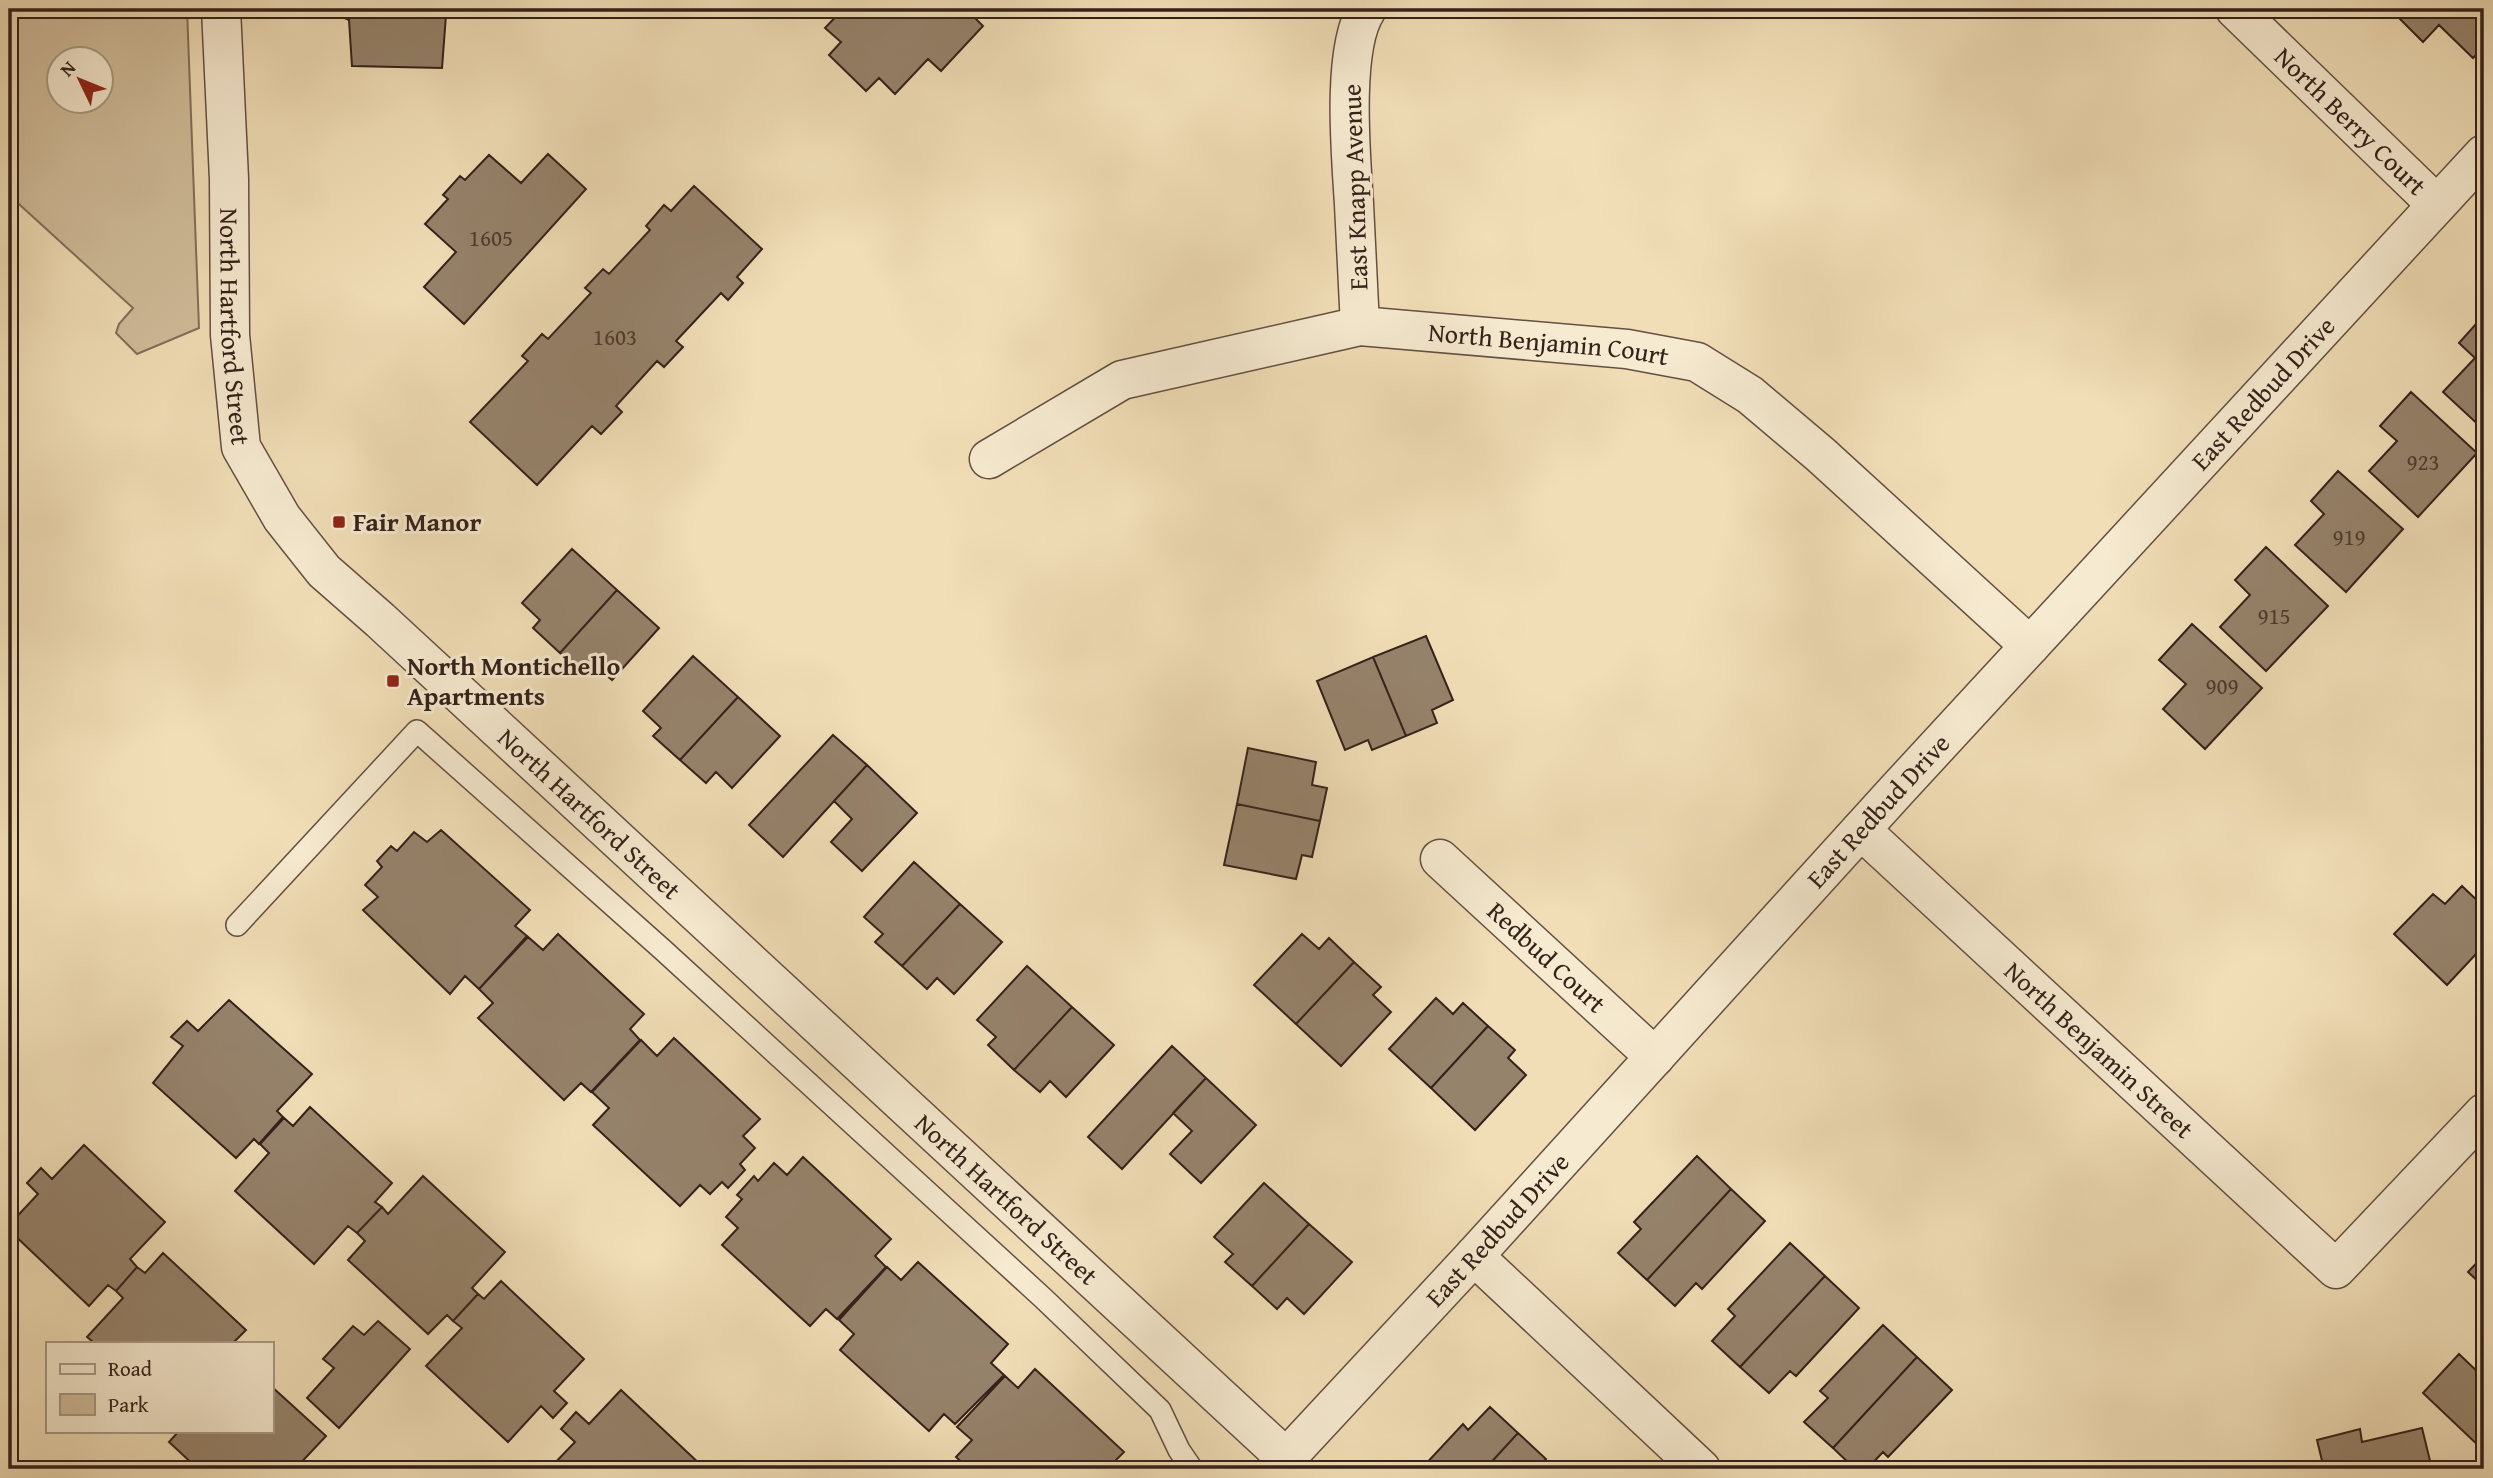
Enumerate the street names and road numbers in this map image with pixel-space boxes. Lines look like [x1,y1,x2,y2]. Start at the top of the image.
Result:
street label: North Berry Court [2266,37,2436,204]
street label: East Knapp Avenue [1331,83,1378,291]
street label: North Hartford Street [210,208,261,447]
street label: East Redbud Drive [2182,307,2344,479]
street label: North Benjamin Court [1427,312,1672,375]
street label: North Hartford Street [489,718,690,908]
street label: East Redbud Drive [1797,725,1959,897]
street label: Redbud Court [1479,892,1615,1022]
street label: North Benjamin Street [1996,952,2203,1147]
street label: North Hartford Street [906,1104,1107,1294]
street label: East Redbud Drive [1416,1143,1578,1315]

